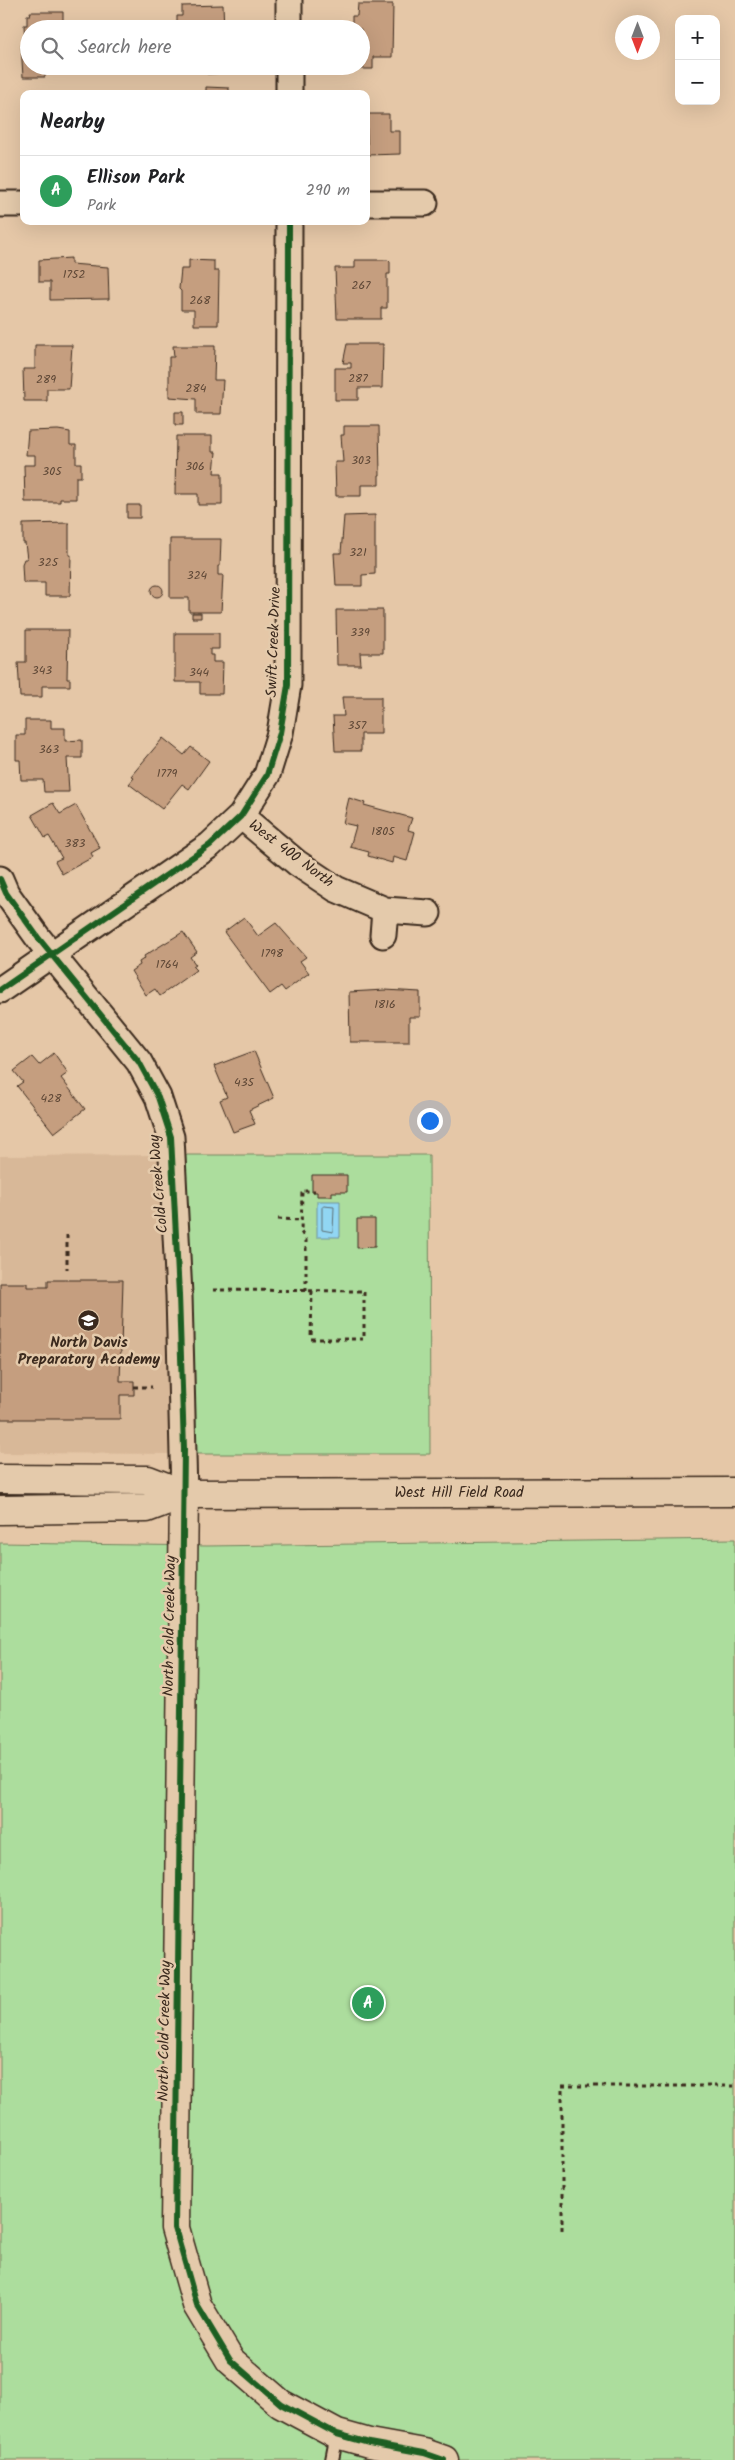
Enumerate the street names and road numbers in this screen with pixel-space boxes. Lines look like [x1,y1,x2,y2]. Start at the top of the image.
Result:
street label: Swift Creek Drive [260,586,288,698]
street label: West 400 North [243,814,339,894]
street label: Cold Creek Way [143,1133,175,1234]
street label: West Hill Field Road [394,1481,524,1505]
street label: North Cold Creek Way [157,1554,183,1697]
street label: North Cold Creek Way [152,1959,178,2102]

